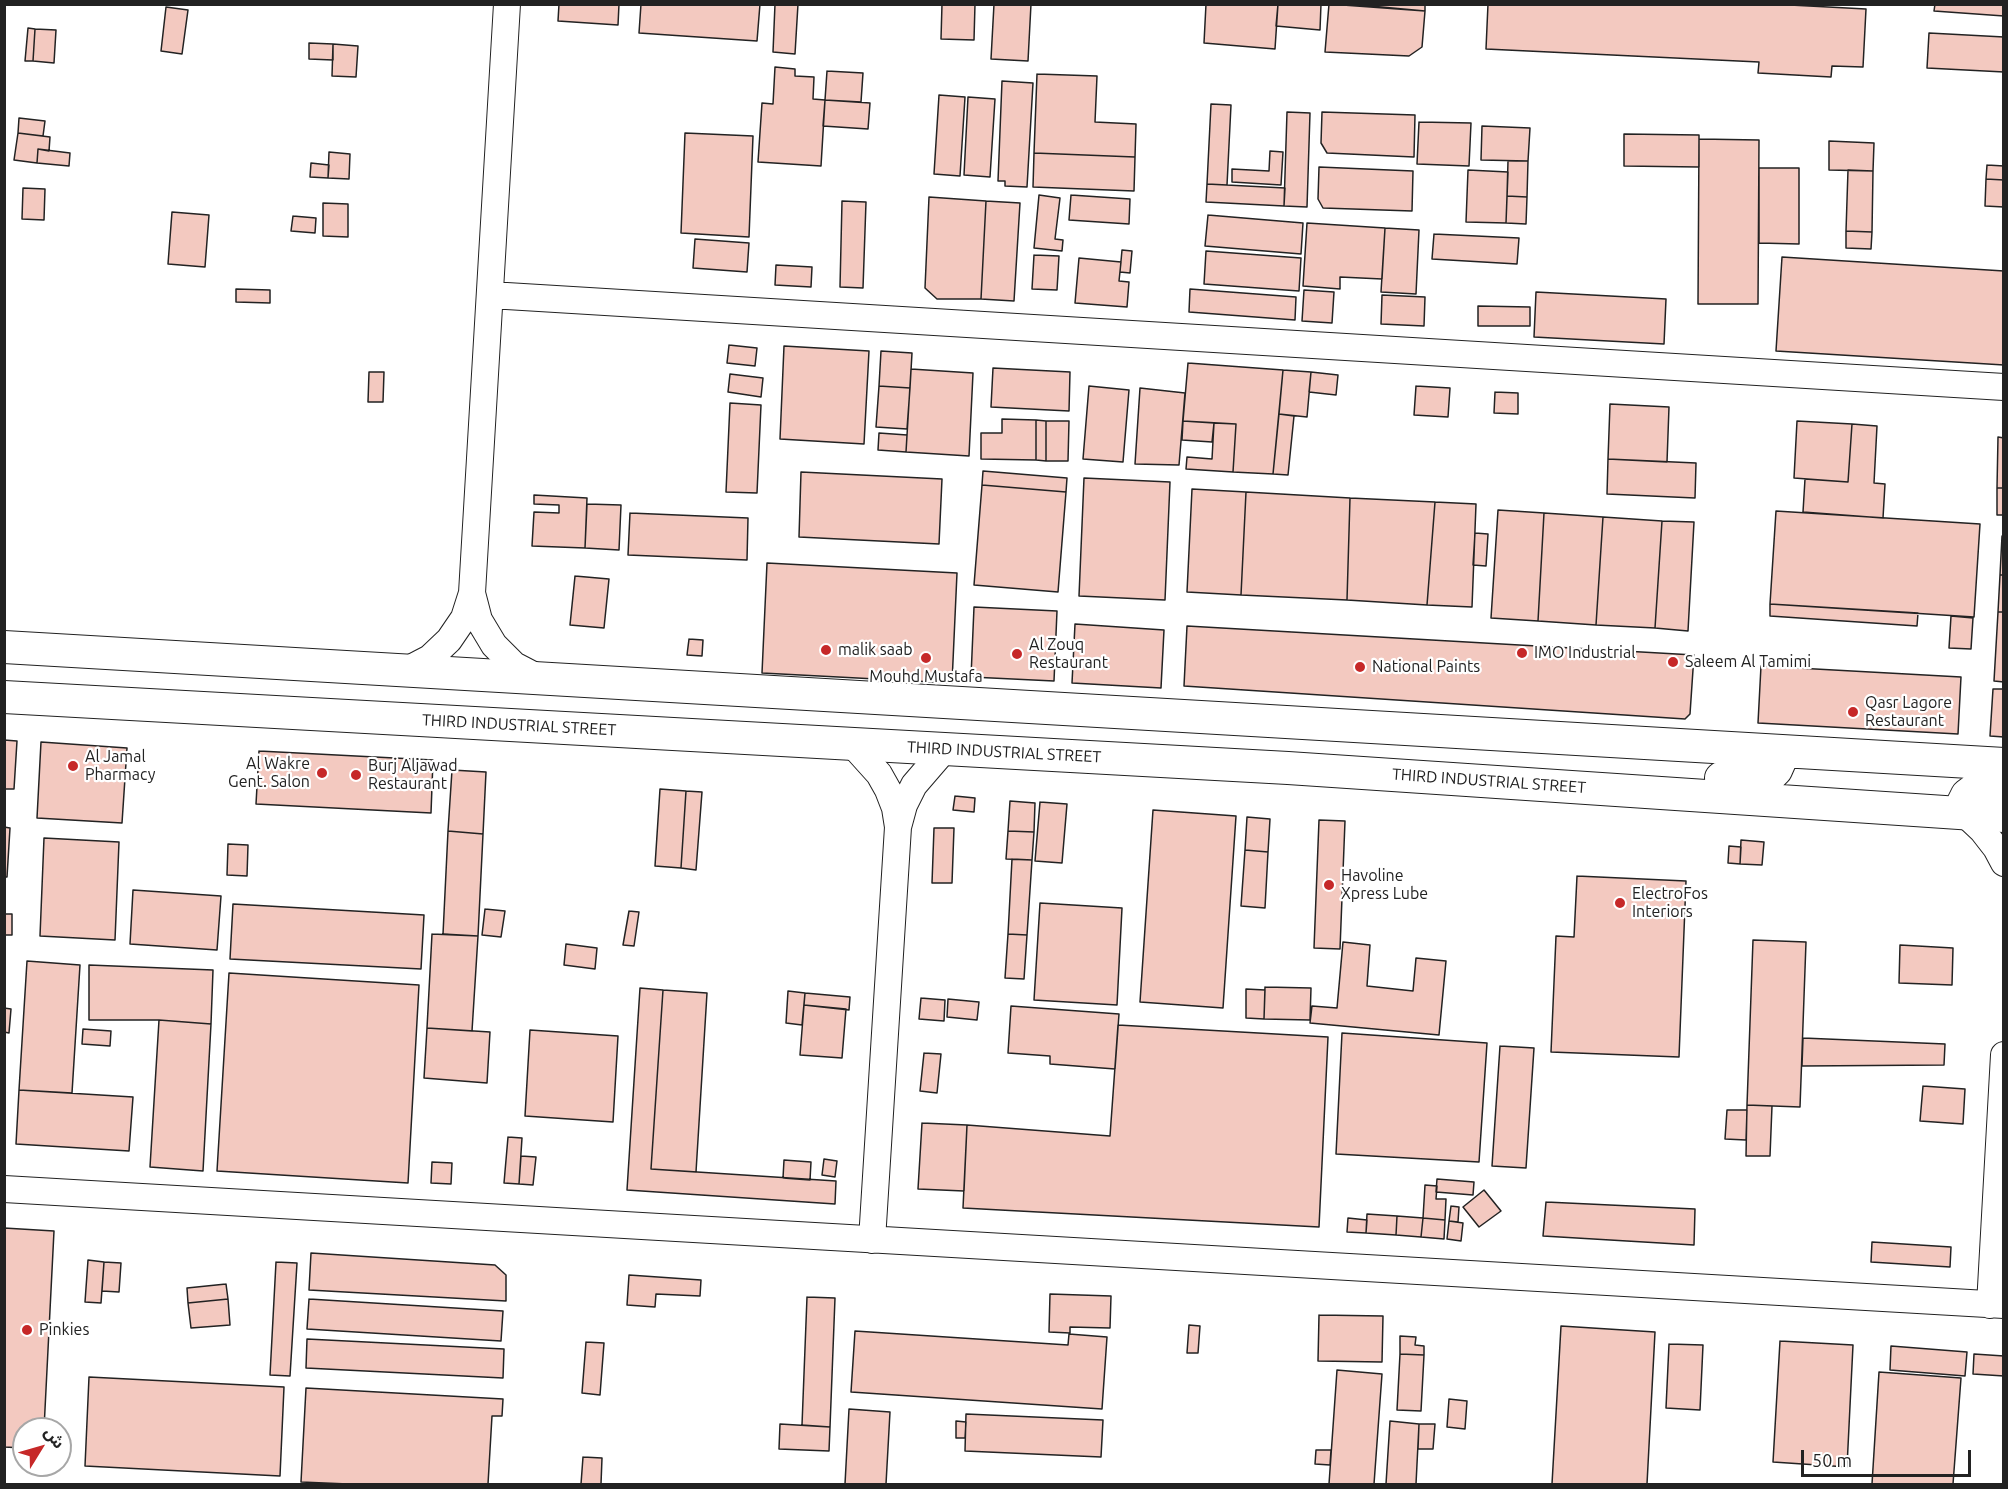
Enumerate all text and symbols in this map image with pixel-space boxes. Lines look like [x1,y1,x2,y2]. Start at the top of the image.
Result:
place label: Al Zouq Restaurant [1029,635,1108,673]
place label: malik saab [838,640,913,660]
marker: malik saab [819,643,833,657]
place label: IMO Industrial [1534,643,1635,663]
marker: IMO Industrial [1515,646,1529,660]
marker: Al Zouq Restaurant [1010,647,1024,661]
marker: Mouhd Mustafa [919,651,933,665]
place label: Saleem Al Tamimi [1685,652,1811,672]
marker: Saleem Al Tamimi [1666,655,1680,669]
place label: National Paints [1372,657,1480,677]
marker: National Paints [1353,660,1367,674]
place label: Mouhd Mustafa [869,667,983,687]
place label: Qasr Lagore Restaurant [1865,693,1952,731]
marker: Qasr Lagore Restaurant [1846,705,1860,719]
street label: THIRD INDUSTRIAL STREET [421,710,617,740]
street label: THIRD INDUSTRIAL STREET [906,737,1102,767]
place label: Al Jamal Pharmacy [85,747,155,785]
place label: Al Wakre Gent. Salon [228,754,310,792]
place label: Burj Aljawad Restaurant [368,756,458,794]
marker: Al Jamal Pharmacy [66,759,80,773]
street label: THIRD INDUSTRIAL STREET [1391,765,1587,797]
marker: Al Wakre Gent. Salon [315,766,329,780]
marker: Burj Aljawad Restaurant [349,768,363,782]
place label: Havoline Xpress Lube [1341,866,1428,904]
marker: Havoline Xpress Lube [1322,878,1336,892]
place label: ElectroFos Interiors [1632,884,1708,922]
marker: ElectroFos Interiors [1613,896,1627,910]
place label: Pinkies [39,1320,89,1340]
marker: Pinkies [20,1323,34,1337]
north arrow [12,1417,72,1477]
text: ش [41,1423,69,1452]
scale bar [1804,1438,1974,1476]
text: 50 m [1812,1450,1852,1470]

